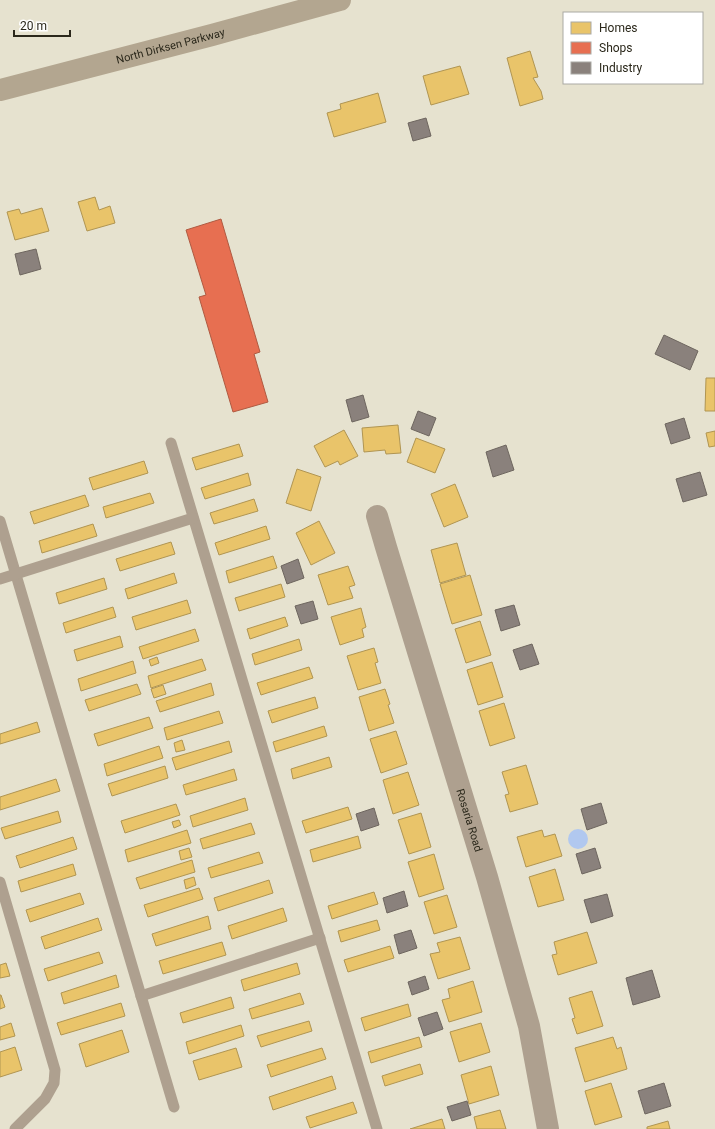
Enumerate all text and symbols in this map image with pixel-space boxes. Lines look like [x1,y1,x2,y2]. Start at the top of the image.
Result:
scale bar [14,12,70,38]
legend [563,12,703,84]
text: 20 m [20,19,47,33]
text: Homes [599,21,637,35]
street label: North Dirksen Parkway [115,26,227,67]
text: Shops [599,41,633,55]
text: Industry [599,61,643,75]
street label: Rosaria Road [453,787,485,853]

